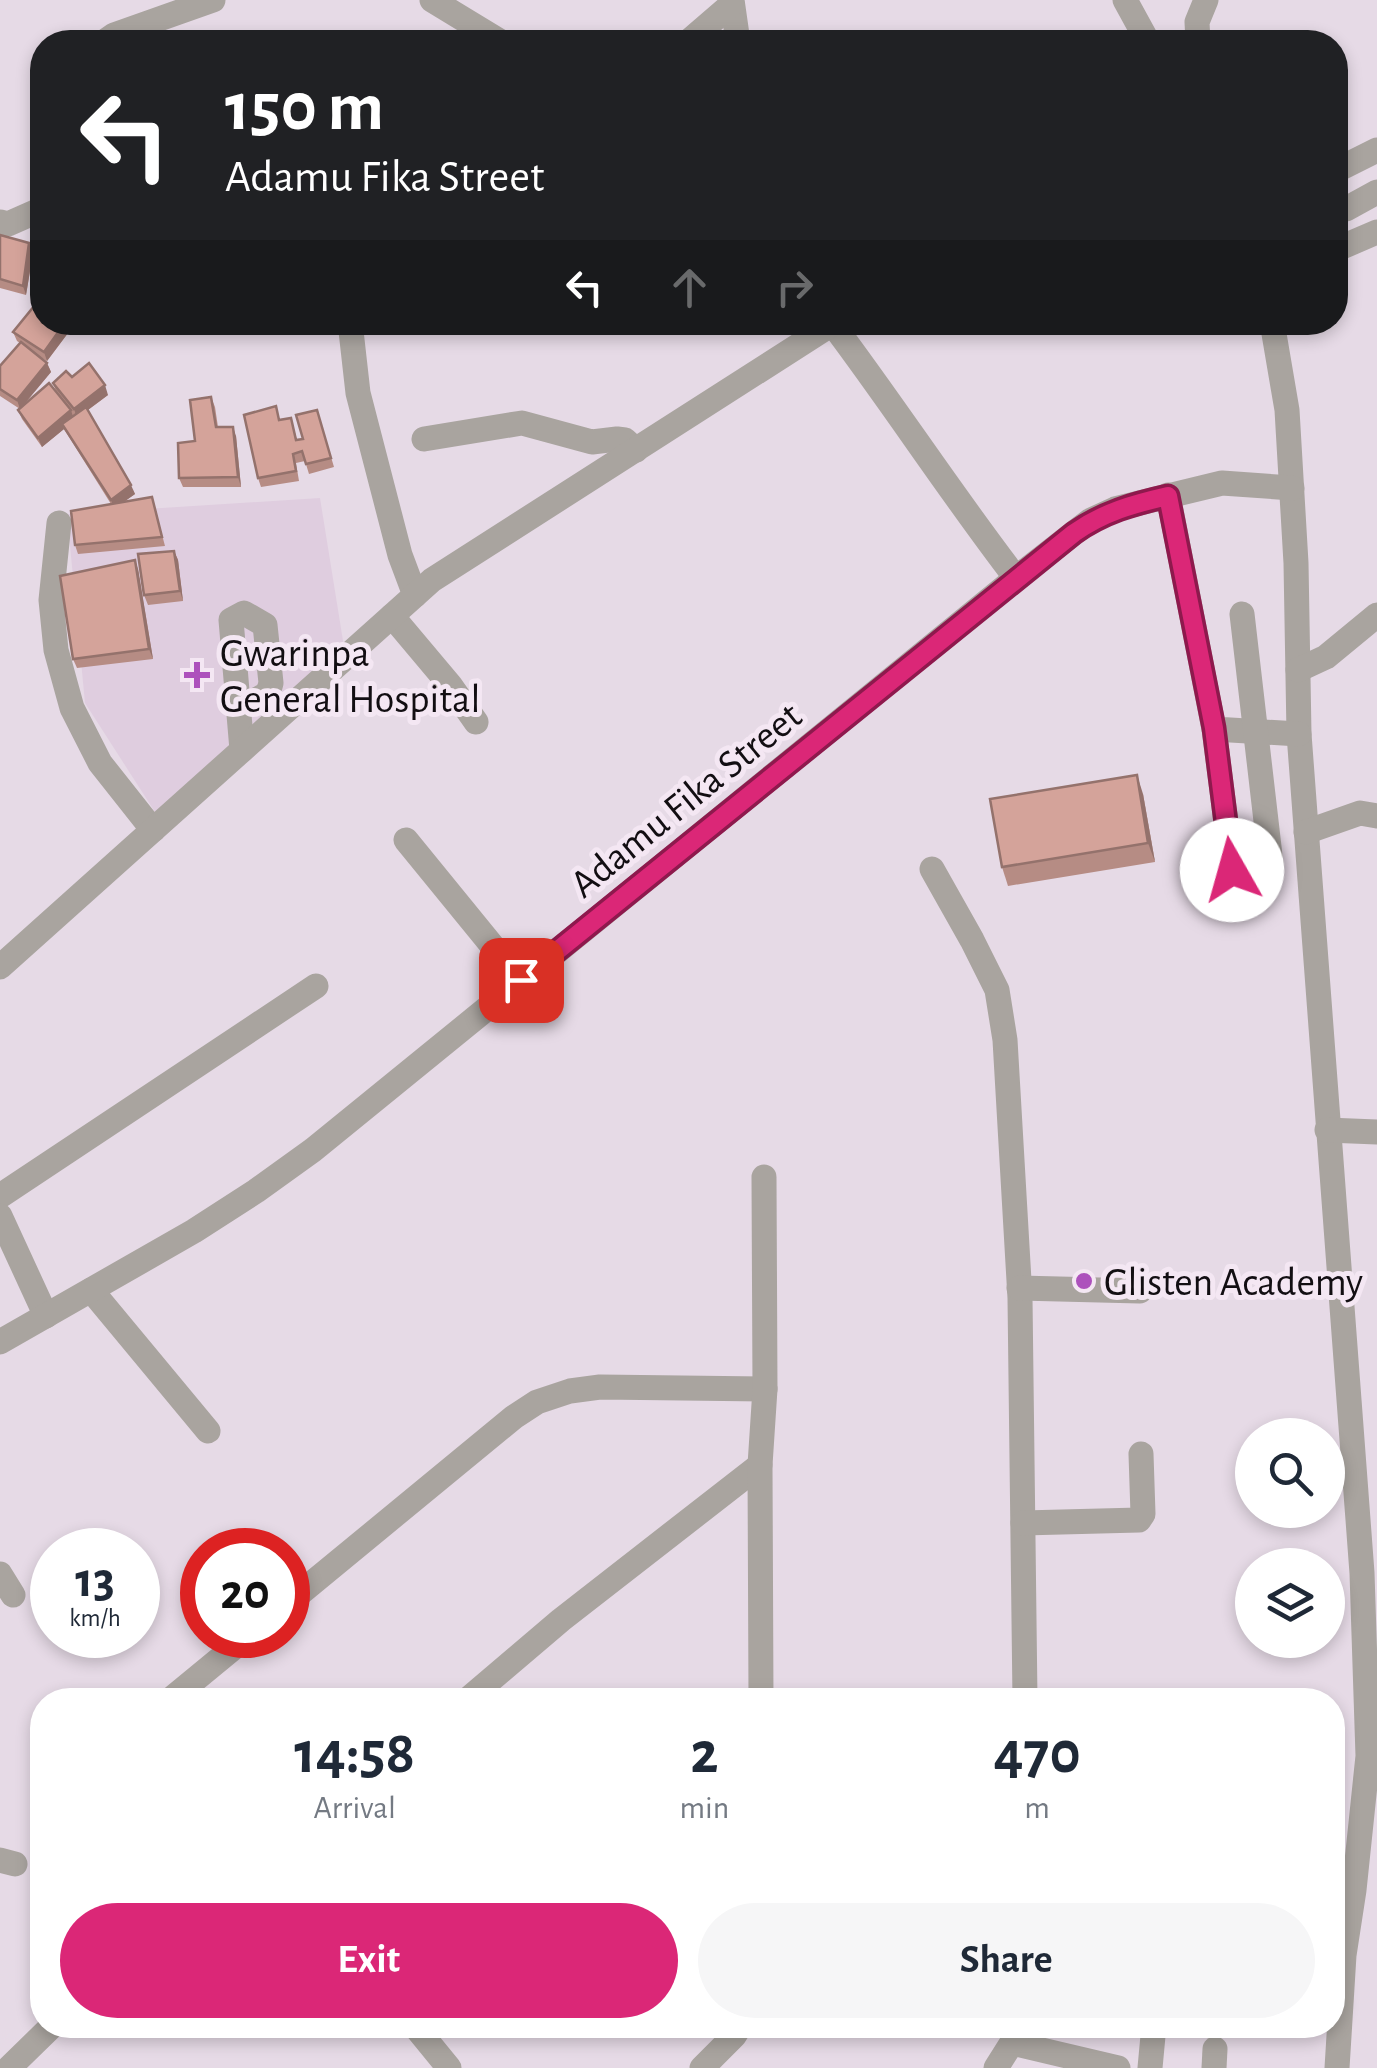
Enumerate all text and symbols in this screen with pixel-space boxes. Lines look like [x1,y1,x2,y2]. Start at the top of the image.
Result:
icon: left [60,70,190,200]
text: 150 m [225,73,384,143]
text: Adamu Fika Street [225,155,544,200]
icon: left [557,260,612,315]
icon: ahead [662,260,717,315]
icon: right [767,260,822,315]
place label: Gwarinpa General Hospital [220,634,480,720]
marker: Gwarinpa General Hospital [184,662,210,688]
street label: Adamu Fika Street [563,696,809,905]
position arrow [1180,818,1284,922]
pin [479,938,564,1023]
icon: arrive [494,953,549,1008]
place label: Glisten Academy [1104,1263,1363,1303]
marker: Glisten Academy [1073,1270,1095,1292]
map controls [1235,1418,1345,1658]
button: search [1235,1418,1345,1528]
speed limit sign: 20 [180,1528,310,1658]
button: layers [1235,1548,1345,1658]
text: 13 [75,1556,115,1606]
text: km/h [69,1606,121,1631]
text: 14:58 [294,1724,415,1784]
text: 2 [690,1724,718,1784]
text: 470 [993,1724,1081,1784]
text: Arrival [314,1792,396,1824]
text: min [679,1792,729,1824]
text: m [1024,1792,1050,1824]
button: Exit [60,1903,678,2018]
button: Share [698,1903,1315,2018]

